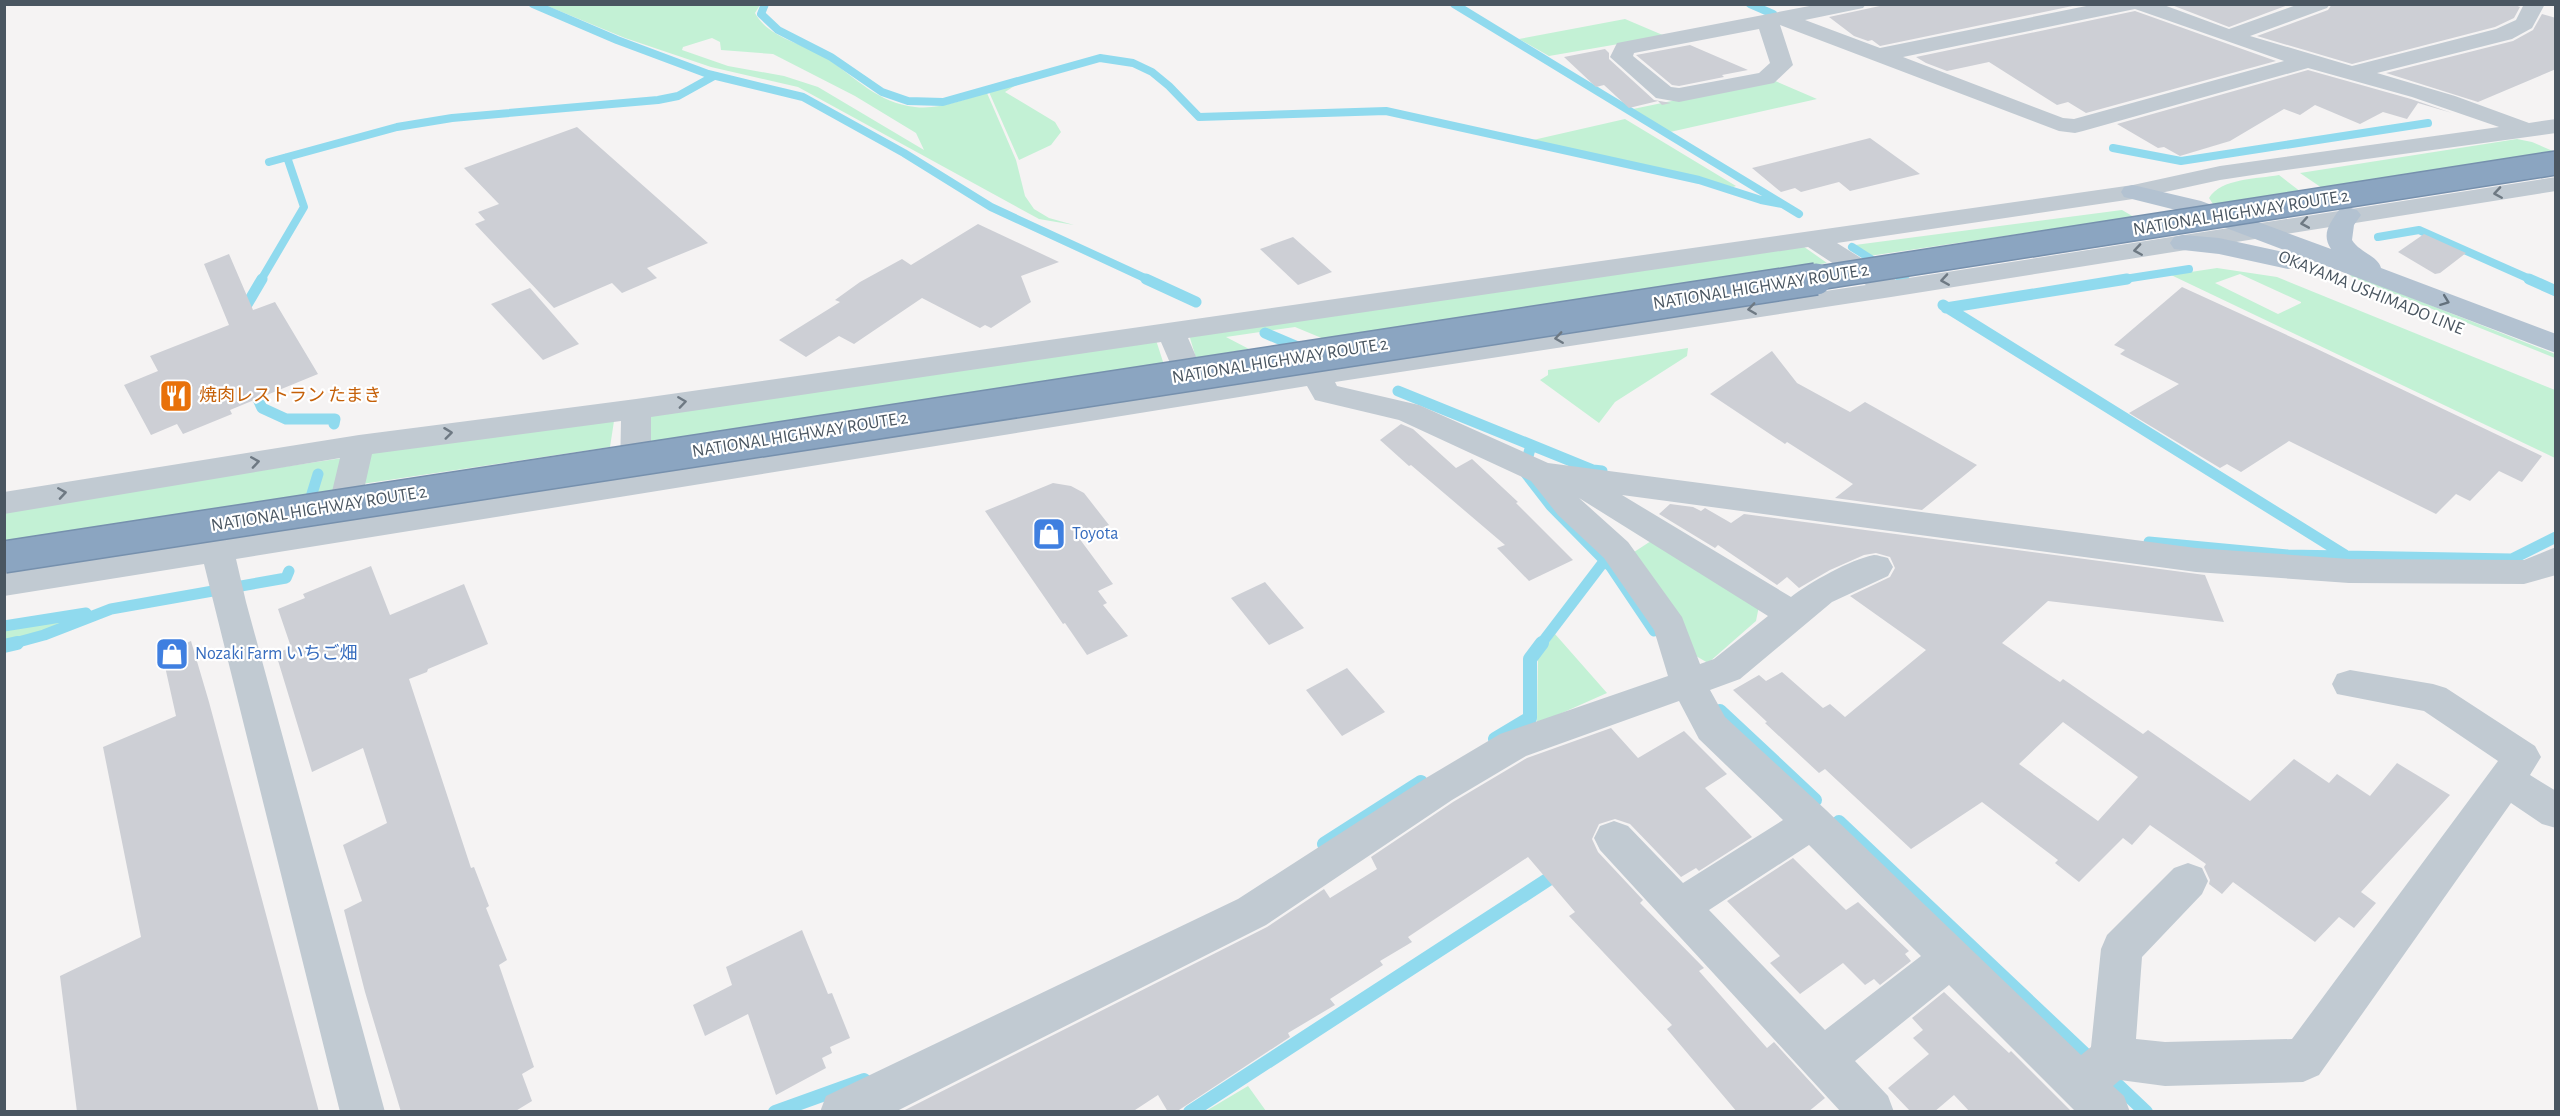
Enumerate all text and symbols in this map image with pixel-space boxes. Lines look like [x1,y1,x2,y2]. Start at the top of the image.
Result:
one-way arrow [2493,186,2502,198]
street label: NATIONAL HIGHWAY ROUTE 2 [2132,187,2350,239]
one-way arrow [2300,216,2310,228]
one-way arrow [2133,243,2143,256]
street label: OKAYAMA USHIMADO LINE [2276,248,2467,339]
street label: NATIONAL HIGHWAY ROUTE 2 [1652,261,1870,313]
one-way arrow [1941,274,1950,286]
one-way arrow [2439,294,2450,306]
one-way arrow [1748,303,1757,315]
one-way arrow [1555,331,1564,343]
street label: NATIONAL HIGHWAY ROUTE 2 [1171,335,1389,387]
restaurant icon: 焼肉レストラン たまき [158,378,194,414]
place label: 焼肉レストラン たまき [199,386,381,405]
one-way arrow [678,396,687,408]
street label: NATIONAL HIGHWAY ROUTE 2 [691,409,909,461]
one-way arrow [443,427,452,440]
one-way arrow [250,456,259,468]
street label: NATIONAL HIGHWAY ROUTE 2 [210,483,428,535]
one-way arrow [58,488,67,500]
shop icon: Toyota [1031,516,1067,552]
place label: Toyota [1072,525,1119,543]
shop icon: Nozaki Farm いちご畑 [154,636,190,672]
place label: Nozaki Farm いちご畑 [195,643,357,663]

